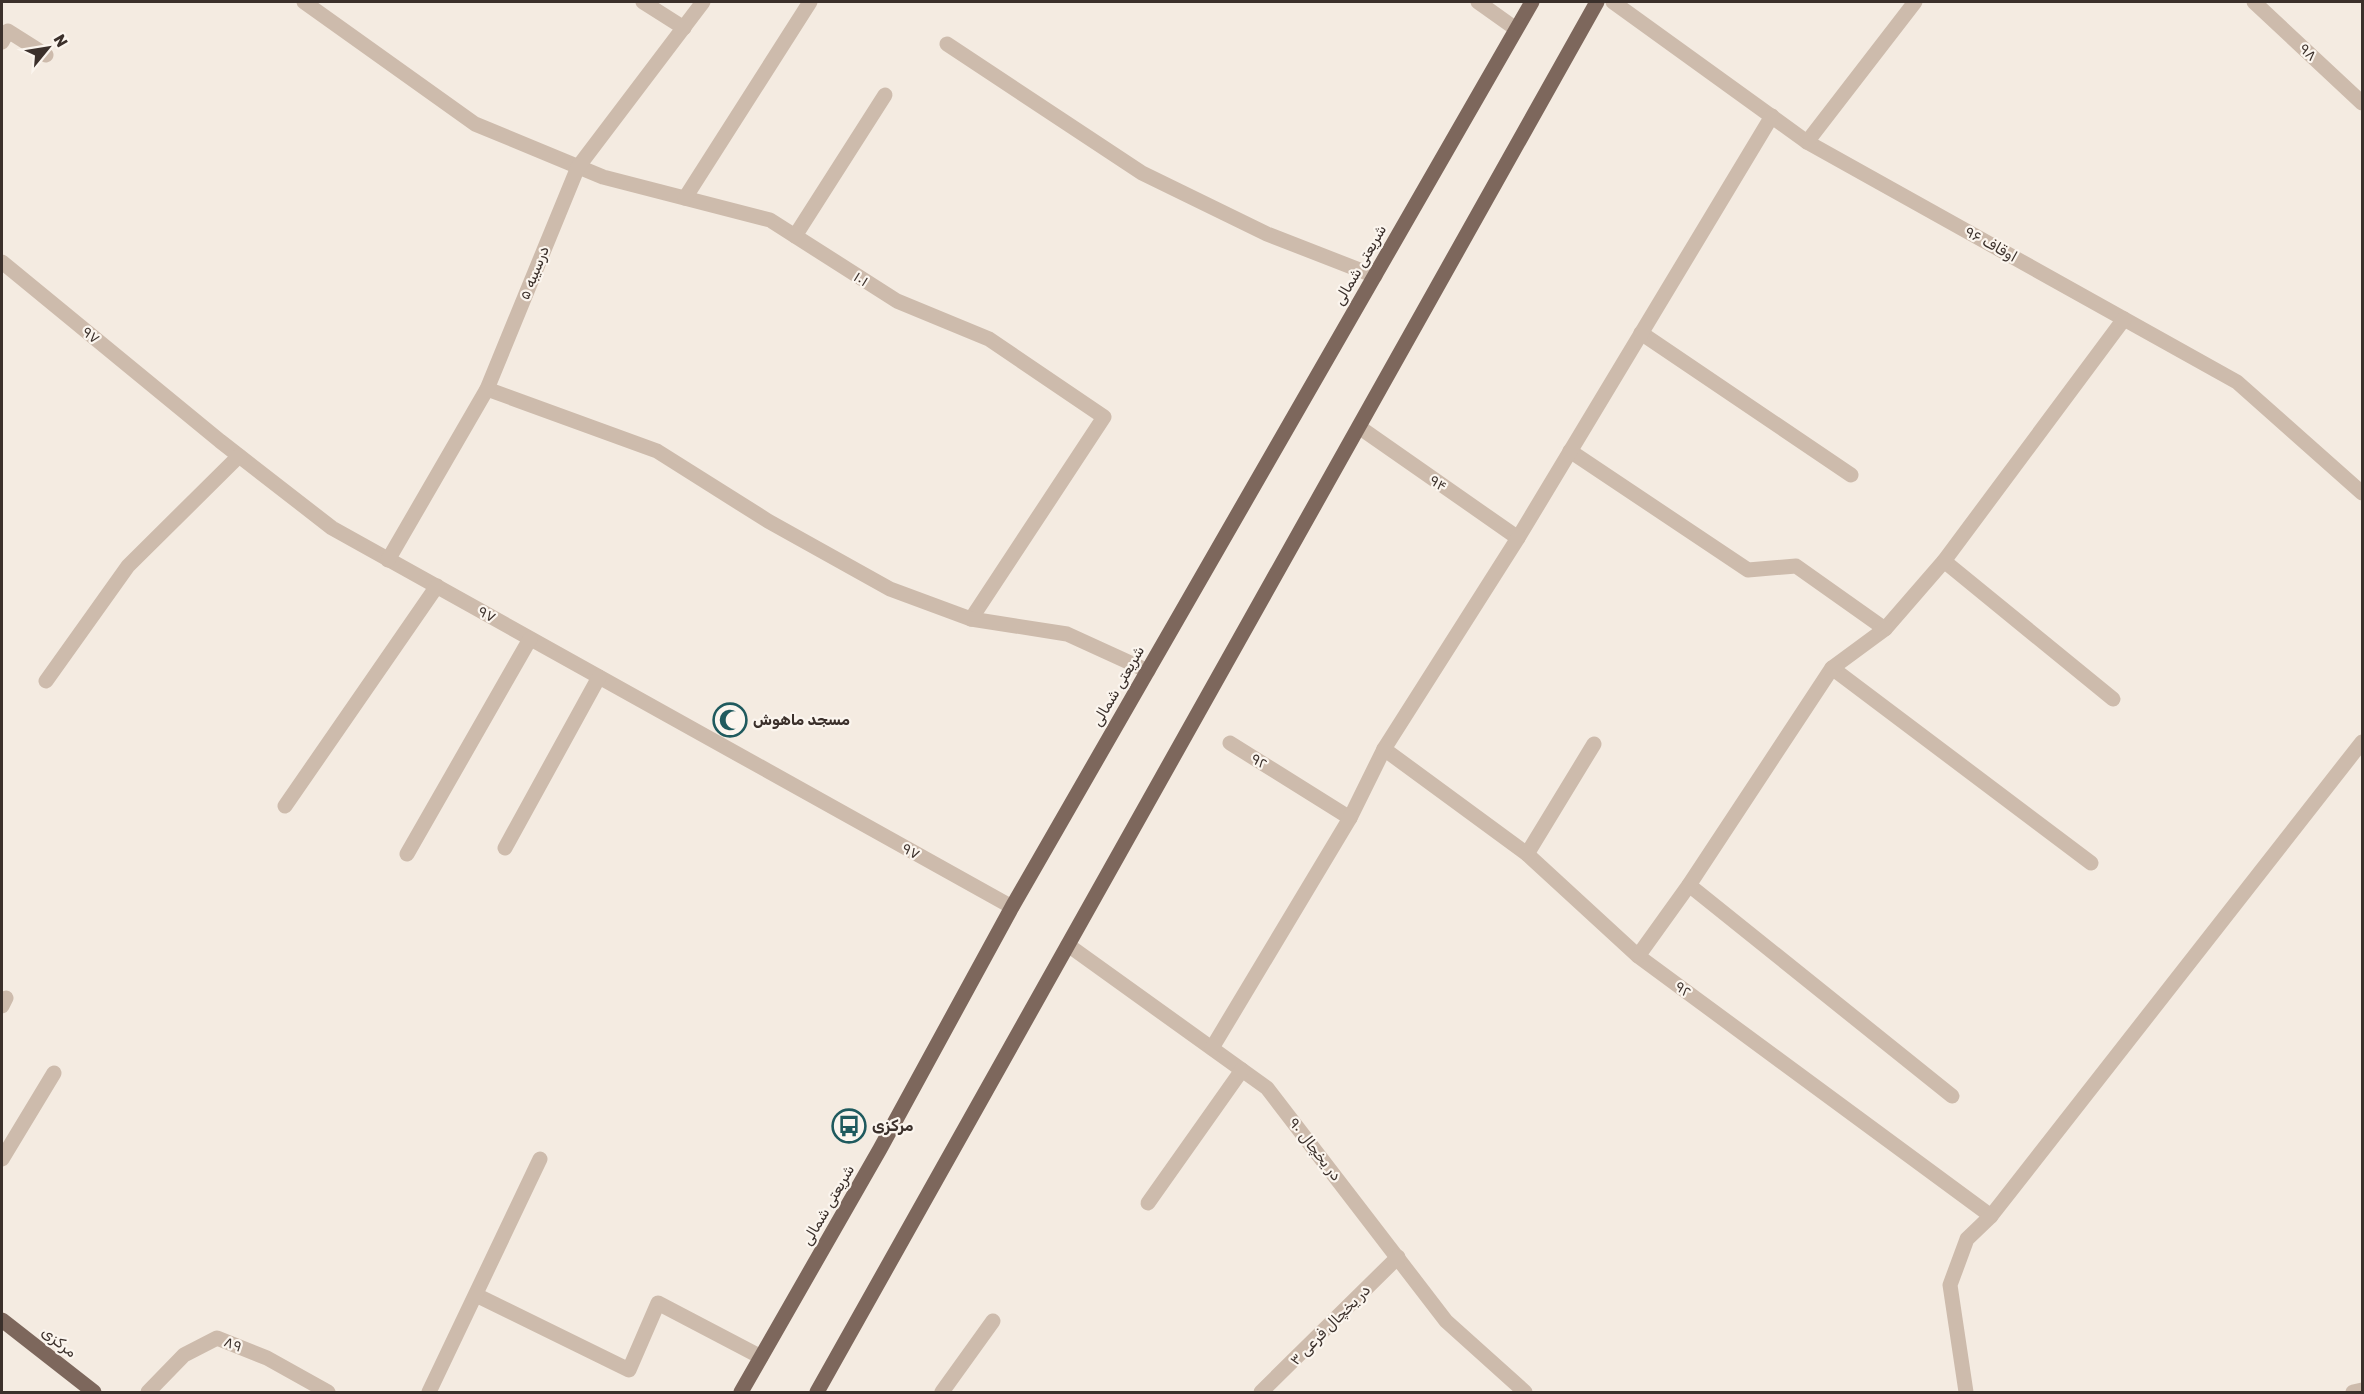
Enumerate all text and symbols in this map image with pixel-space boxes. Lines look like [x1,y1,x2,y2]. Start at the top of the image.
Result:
north arrow [18,18,78,78]
text: N [49,31,72,50]
street label: ۹۸ [2295,39,2321,65]
street label: شریعتی شمالی [1330,222,1390,308]
street label: اوقاف ۹۶ [1961,222,2020,267]
street label: درسیبه ۵ [515,243,553,303]
street label: ۱۰۱ [850,268,872,290]
street label: ۹۷ [78,322,104,348]
street label: ۹۴ [1426,471,1450,495]
street label: ۹۷ [475,602,499,626]
street label: شریعتی شمالی [1088,643,1148,729]
mosque icon: مسجد ماهوش [712,702,748,738]
place label: مسجد ماهوش [753,711,850,729]
street label: ۹۲ [1247,749,1271,773]
street label: ۹۷ [899,839,923,863]
street label: ۹۲ [1671,977,1695,1001]
bus stop icon: مرکزی [831,1108,867,1144]
street label: در یخچال ۹۰ [1285,1114,1345,1184]
place label: مرکزی [872,1117,914,1135]
street label: شریعتی شمالی [798,1162,858,1248]
street label: در یخچال فرعی ۳ [1286,1281,1374,1369]
street label: مرکزی [38,1323,80,1361]
street label: ۸۹ [221,1332,245,1356]

